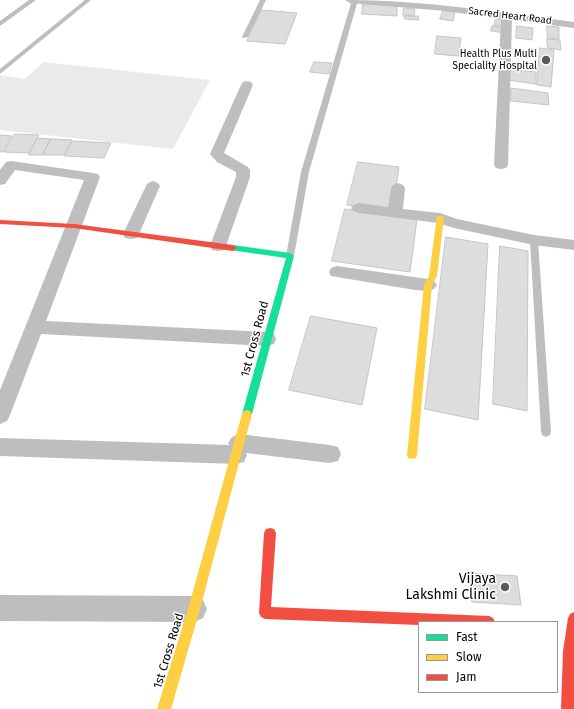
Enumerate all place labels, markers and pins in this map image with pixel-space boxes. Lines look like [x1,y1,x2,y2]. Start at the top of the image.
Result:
place label: Health Plus Multi Speciality Hospital [452,48,537,72]
marker: Health Plus Multi Speciality Hospital [540,54,552,66]
place label: Vijaya Lakshmi Clinic [405,571,496,604]
marker: Vijaya Lakshmi Clinic [499,581,511,593]

